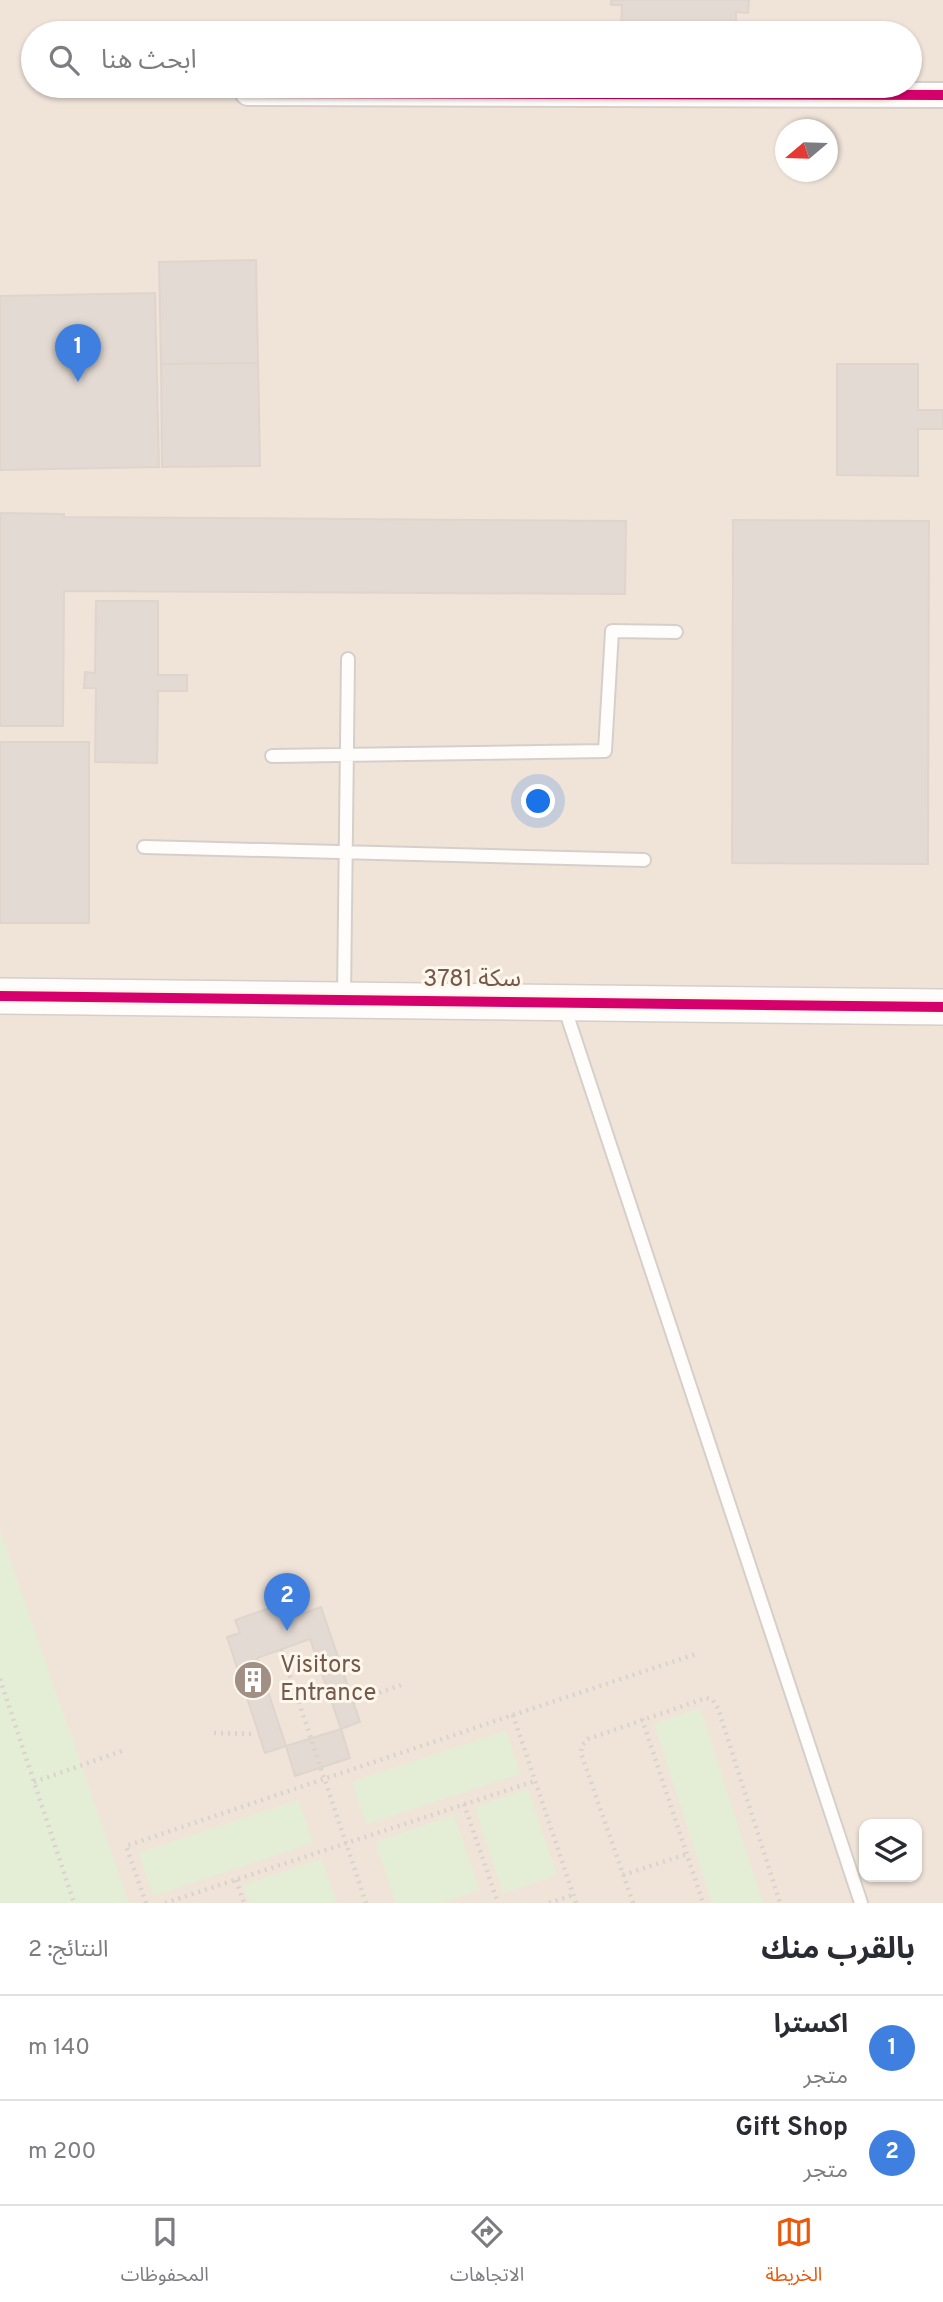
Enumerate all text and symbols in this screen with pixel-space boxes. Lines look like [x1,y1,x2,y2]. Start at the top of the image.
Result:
search box [21,21,922,98]
icon: search [45,41,83,79]
text: ابحث هنا [101,45,197,78]
north arrow [775,119,838,182]
pin: 1 [55,324,101,382]
your location [521,784,555,818]
street label: سكة 3781 [423,965,521,995]
pin: 2 [264,1573,310,1631]
place label: Visitors Entrance [280,1651,376,1709]
building icon: Visitors Entrance [232,1659,274,1701]
map controls [859,1819,922,1882]
button: layers [859,1819,922,1882]
text: بالقرب منك [761,1932,915,1969]
text: النتائج: 2 [28,1936,108,1965]
text: اكسترا [774,2009,848,2042]
text: 140 m [28,2034,90,2063]
text: 1 [887,2034,897,2063]
text: متجر [804,2063,848,2092]
text: Gift Shop [735,2112,848,2145]
text: 200 m [28,2138,96,2167]
text: 2 [885,2138,899,2167]
text: متجر [804,2157,848,2186]
tab: المحفوظات [121,2213,209,2295]
tab: الاتجاهات [450,2213,524,2295]
tab: الخريطة [765,2213,822,2295]

